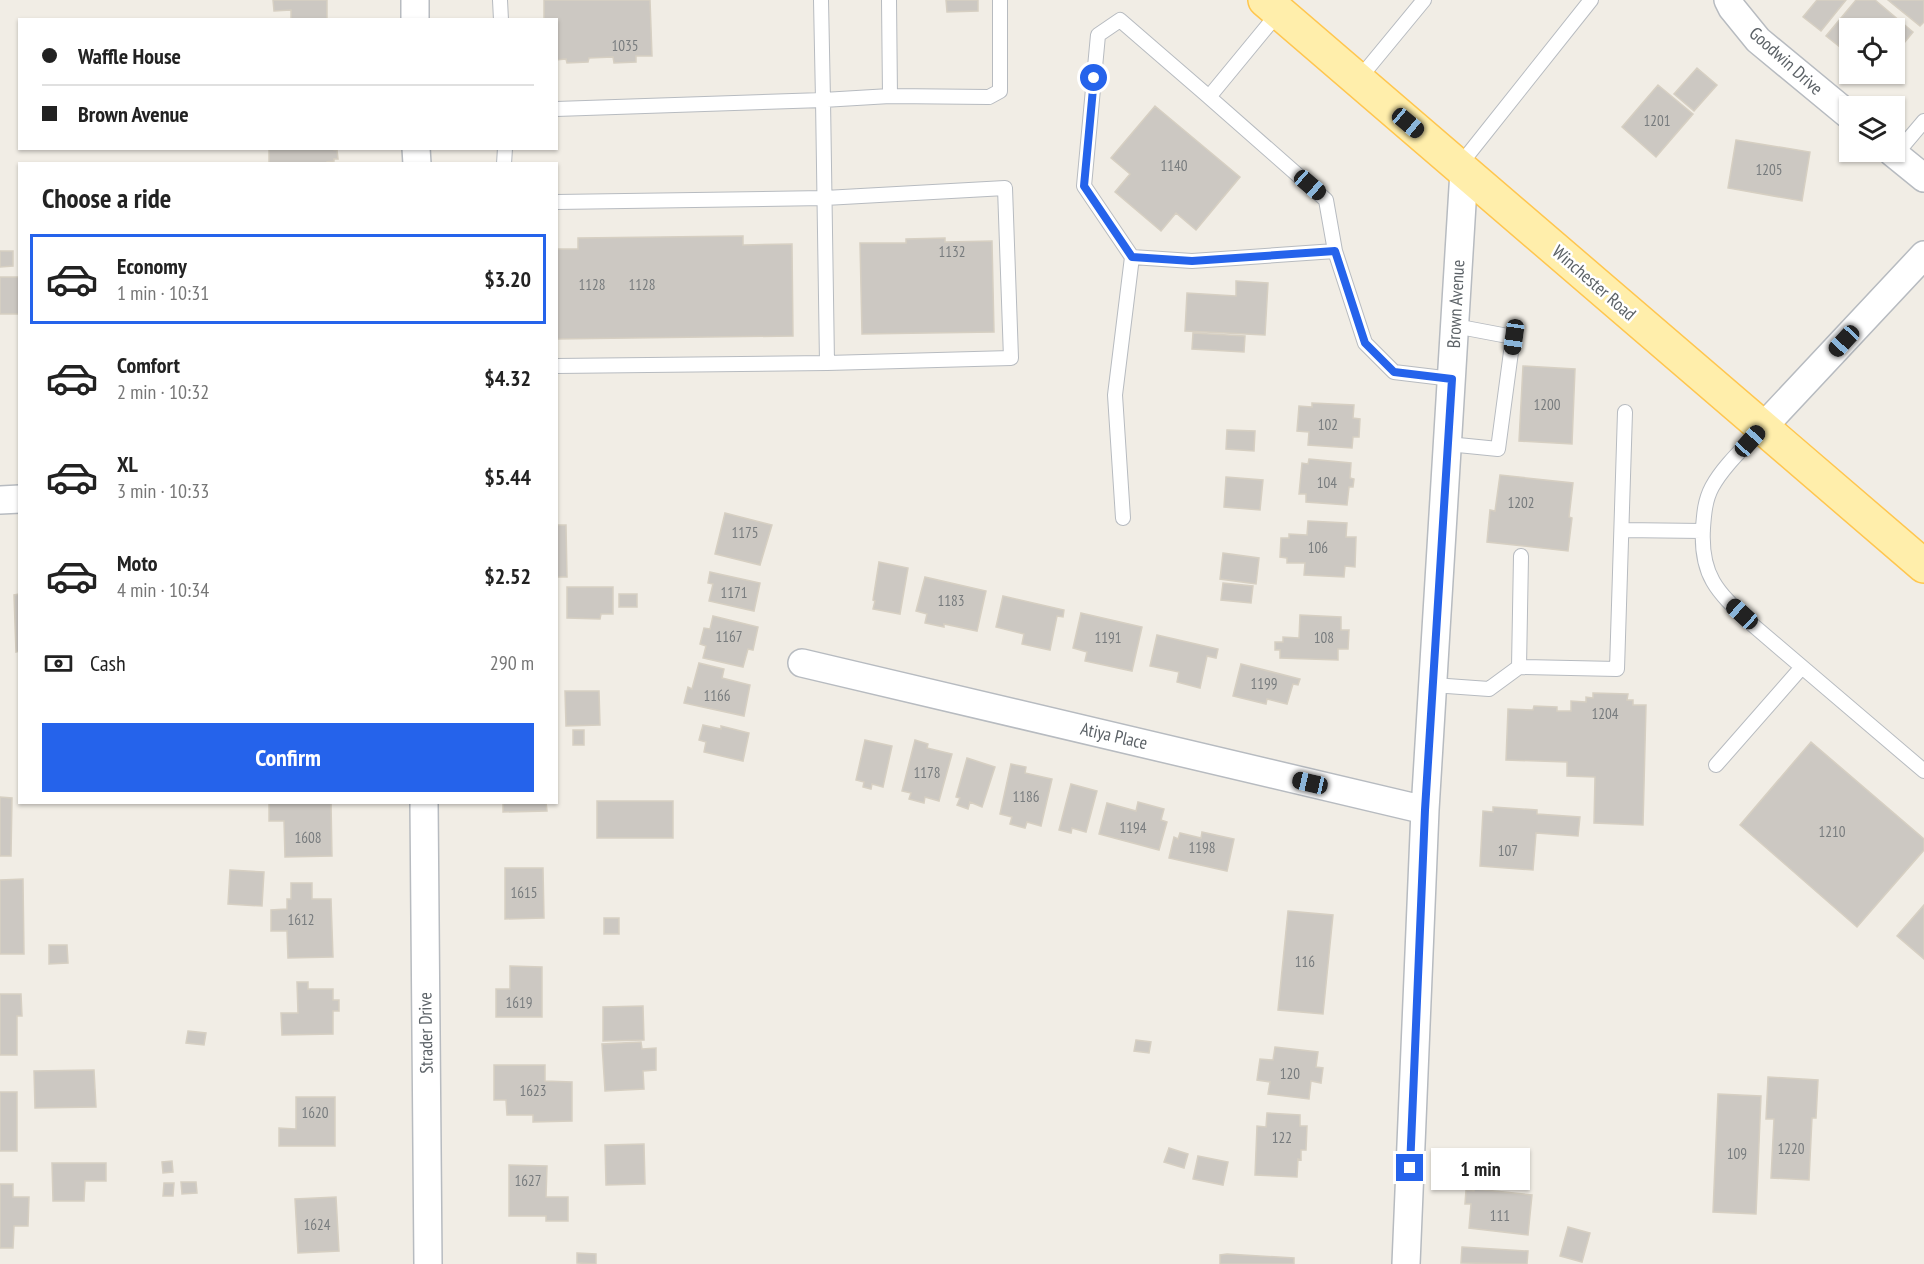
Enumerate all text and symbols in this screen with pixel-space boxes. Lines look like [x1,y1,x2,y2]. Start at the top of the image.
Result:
map controls [1839,18,1905,162]
button: locate [1839,18,1905,84]
street label: Goodwin Drive [1745,22,1828,100]
house number: 1035 [611,36,639,55]
text: Waffle House [78,42,181,70]
route start [1080,64,1107,91]
button: layers [1839,96,1905,162]
text: Brown Avenue [78,100,189,128]
car [1388,105,1428,141]
house number: 1201 [1643,111,1671,130]
house number: 1140 [1160,156,1188,175]
house number: 1205 [1755,160,1783,179]
car [1291,166,1329,204]
text: Choose a ride [42,181,171,215]
street label: Winchester Road [1548,240,1641,325]
house number: 1132 [938,242,966,261]
icon: car [45,252,99,306]
text: Economy [117,252,187,280]
street label: Brown Avenue [1442,259,1469,349]
text: $3.20 [484,265,531,293]
house number: 1128 [578,275,606,294]
house number: 1128 [628,275,656,294]
text: 1 min · 10:31 [117,280,209,306]
car [1503,318,1525,356]
car [1825,322,1863,360]
icon: car [45,351,99,405]
text: Comfort [117,351,180,379]
text: $4.32 [484,364,531,392]
text: 2 min · 10:32 [117,379,209,405]
house number: 1200 [1533,395,1561,414]
house number: 102 [1318,415,1338,434]
car [1731,422,1769,460]
icon: car [45,450,99,504]
text: XL [117,450,138,478]
text: $5.44 [484,463,531,491]
house number: 104 [1317,473,1337,492]
text: 3 min · 10:33 [117,478,209,504]
house number: 1202 [1507,493,1535,512]
house number: 1175 [731,523,759,542]
house number: 106 [1308,538,1328,557]
icon: car [45,549,99,603]
text: Moto [117,549,158,577]
text: $2.52 [484,562,531,590]
text: 4 min · 10:34 [117,577,209,603]
house number: 1171 [720,583,748,602]
house number: 1183 [937,591,965,610]
car [1723,595,1761,633]
house number: 1167 [715,627,743,646]
house number: 1191 [1094,628,1122,647]
house number: 108 [1314,628,1334,647]
icon: cash [42,647,75,680]
text: Cash [90,649,126,677]
text: 290 m [490,650,534,676]
house number: 1199 [1250,674,1278,693]
house number: 1166 [703,686,731,705]
house number: 1204 [1591,704,1619,723]
street label: Atiya Place [1078,717,1150,754]
button: Confirm [42,723,534,792]
house number: 1178 [913,763,941,782]
car [1290,770,1330,796]
house number: 1186 [1012,787,1040,806]
house number: 1194 [1119,818,1147,837]
house number: 1210 [1818,822,1846,841]
house number: 1608 [294,828,322,847]
house number: 1198 [1188,838,1216,857]
house number: 107 [1498,841,1518,860]
house number: 1615 [510,883,538,902]
house number: 1612 [287,910,315,929]
house number: 116 [1295,952,1315,971]
street label: Strader Drive [413,992,438,1074]
house number: 1619 [505,993,533,1012]
house number: 120 [1280,1064,1300,1083]
house number: 1623 [519,1081,547,1100]
house number: 1620 [301,1103,329,1122]
house number: 122 [1272,1128,1292,1147]
house number: 1220 [1777,1139,1805,1158]
house number: 109 [1727,1144,1747,1163]
callout: 1 min [1431,1147,1530,1189]
route end [1396,1154,1423,1181]
text: 1 min [1460,1156,1501,1182]
house number: 1627 [514,1171,542,1190]
house number: 111 [1490,1206,1510,1225]
house number: 1624 [303,1215,331,1234]

